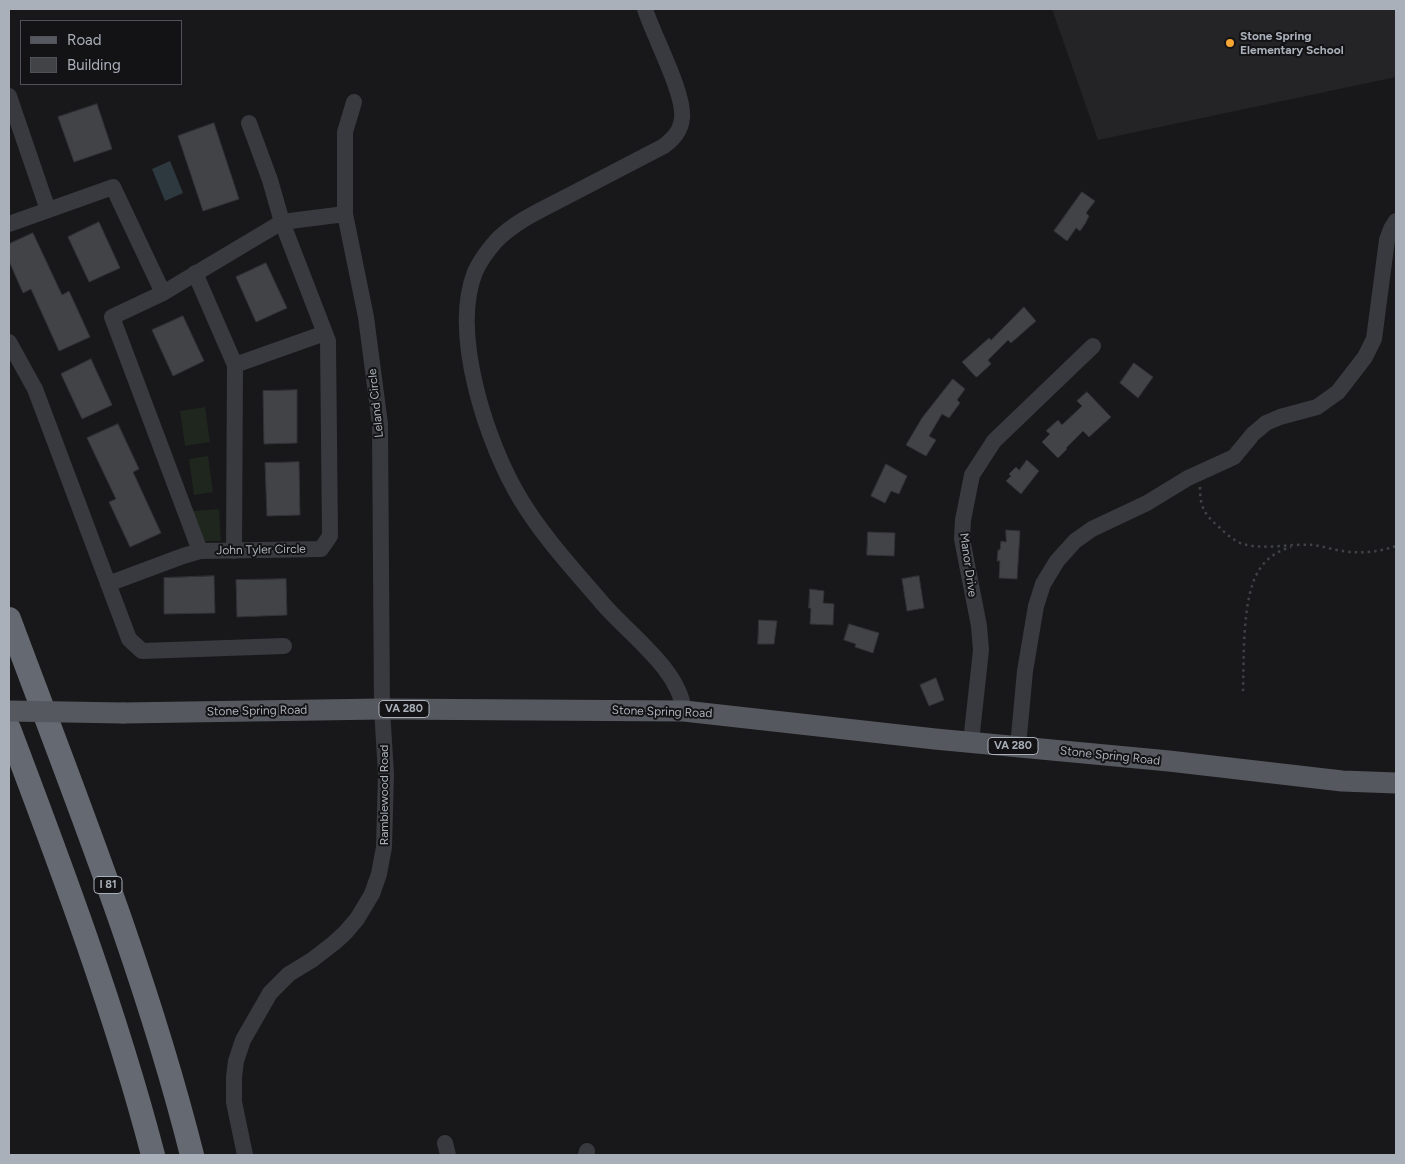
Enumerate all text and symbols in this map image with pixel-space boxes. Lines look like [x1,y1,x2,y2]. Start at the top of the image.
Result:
legend [20,20,182,85]
place label: Stone Spring Elementary School [1240,29,1344,57]
text: Road [67,31,102,49]
marker: Stone Spring Elementary School [1224,37,1236,49]
text: Building [67,56,121,74]
street label: Leland Circle [365,368,387,438]
street label: Manor Drive [956,532,980,598]
street label: John Tyler Circle [216,542,306,558]
road number: VA 280 [379,701,429,718]
street label: Stone Spring Road [207,703,307,719]
street label: Stone Spring Road [611,703,713,721]
road number: VA 280 [988,738,1038,754]
street label: Stone Spring Road [1059,744,1161,768]
street label: Ramblewood Road [377,745,391,845]
road number: I 81 [94,876,122,894]

